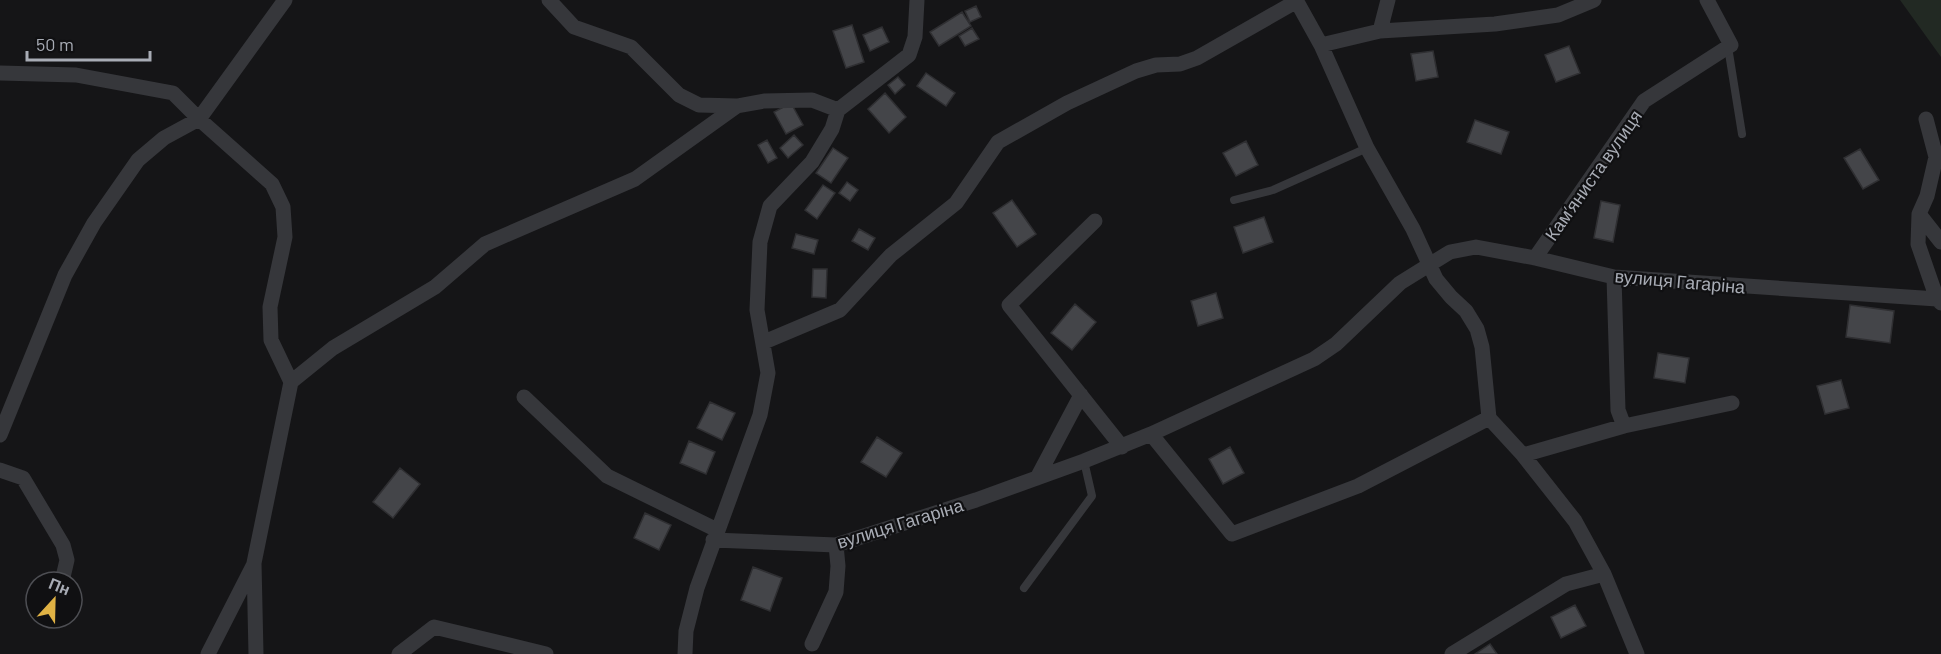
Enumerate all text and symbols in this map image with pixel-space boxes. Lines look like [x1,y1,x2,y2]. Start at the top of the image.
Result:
scale bar [27,24,150,62]
text: 50 m [36,33,74,55]
street label: Камʼяниста вулиця [1540,106,1646,244]
street label: вулиця Гагаріна [1614,264,1747,298]
street label: вулиця Гагаріна [834,493,967,553]
north arrow [24,570,84,630]
text: Пн [46,573,73,598]

